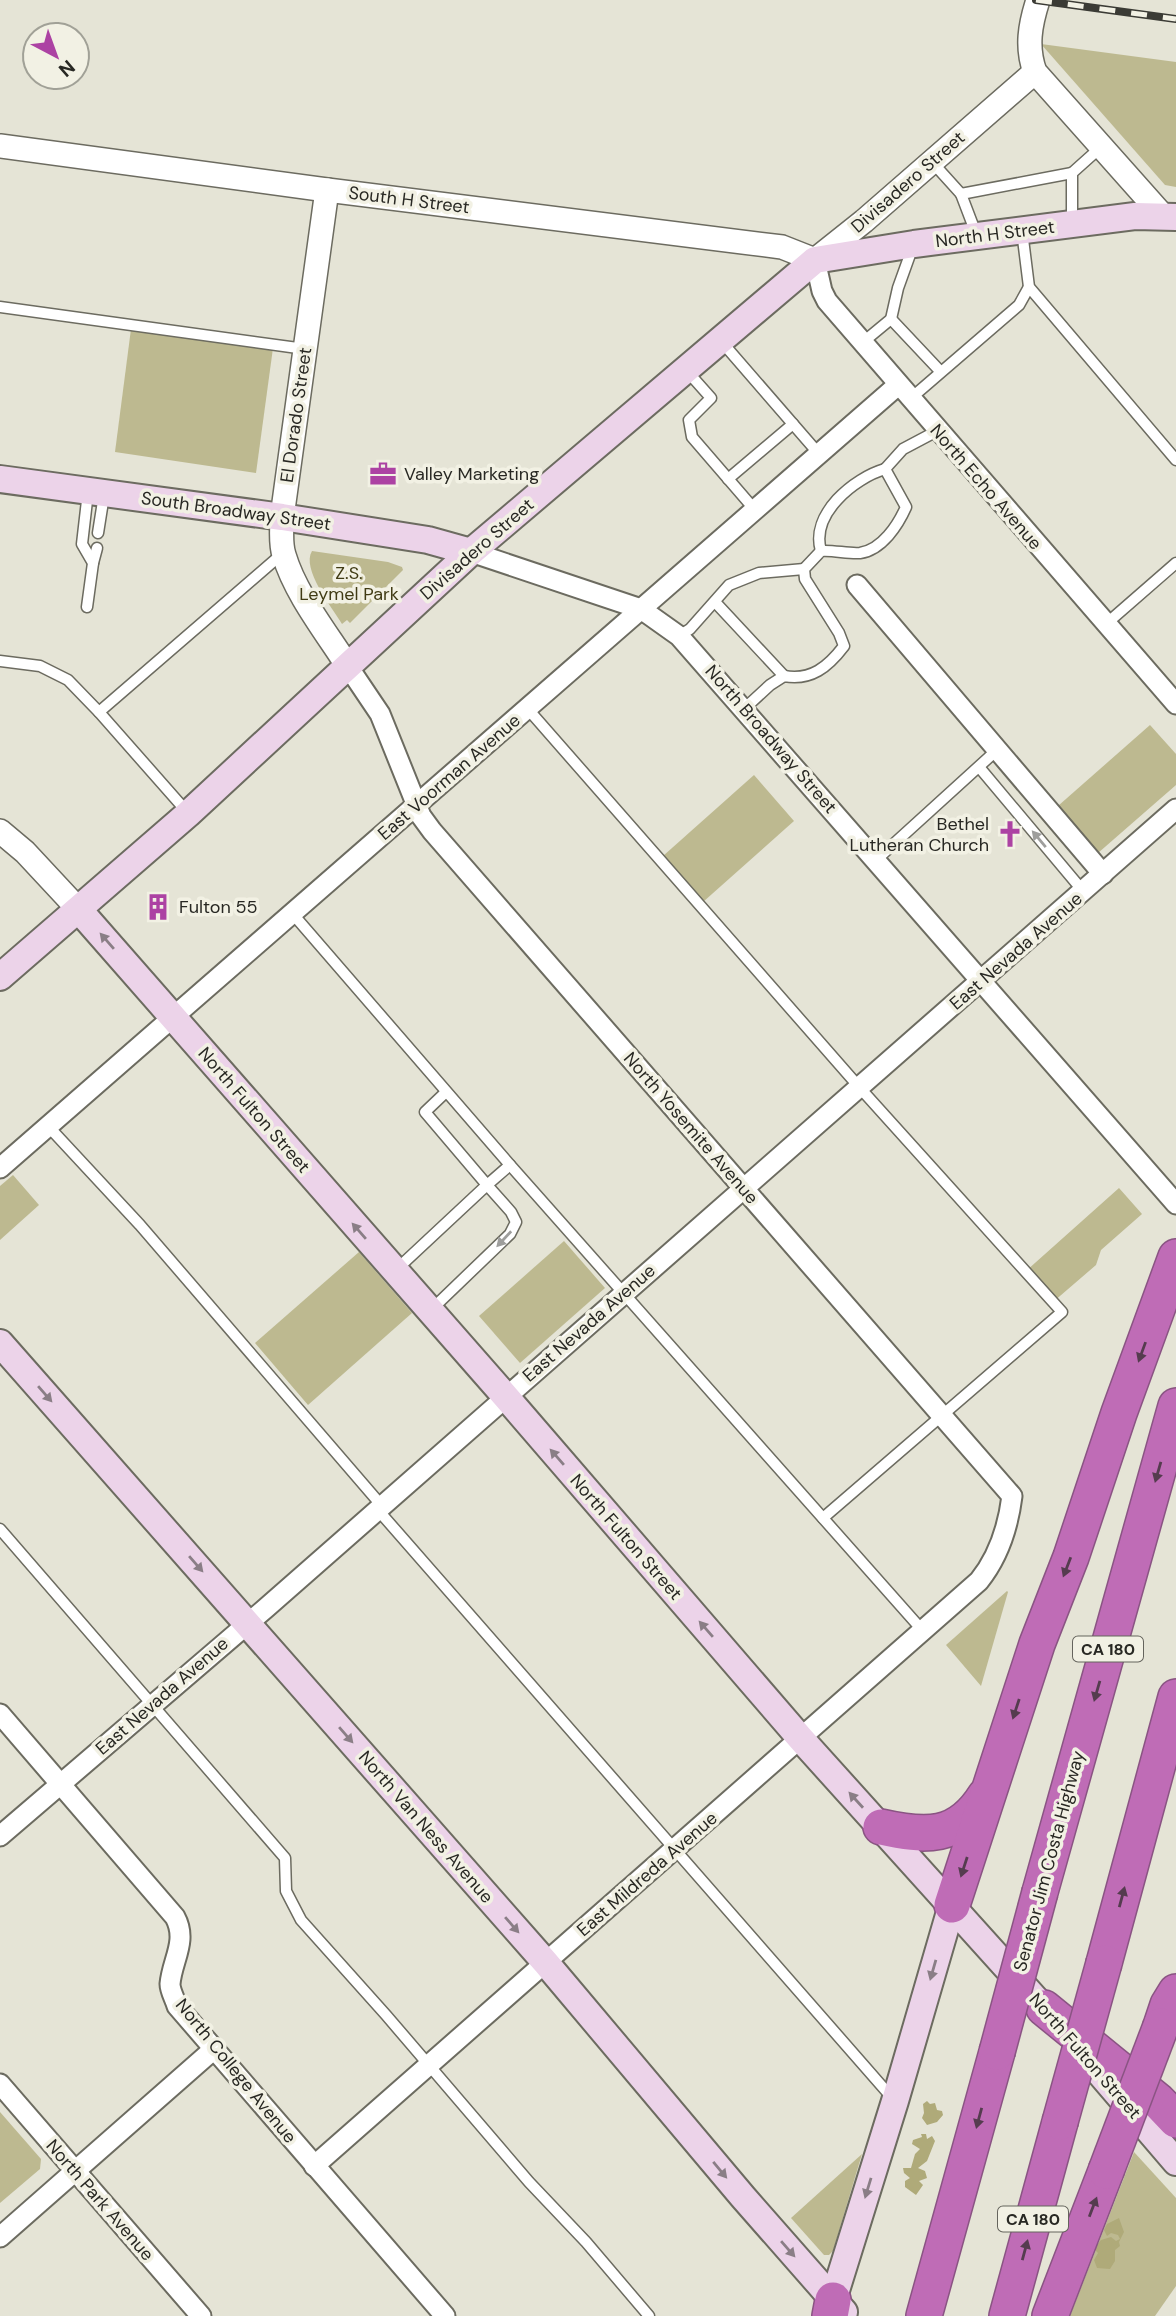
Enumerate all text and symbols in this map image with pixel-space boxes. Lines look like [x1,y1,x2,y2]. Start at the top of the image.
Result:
north arrow [21,21,91,91]
text: N [53,54,80,82]
street label: Divisadero Street [846,126,970,238]
street label: South H Street [347,181,471,219]
street label: North H Street [934,215,1056,253]
street label: El Dorado Street [275,346,317,484]
street label: North Echo Avenue [925,419,1047,555]
office icon: Valley Marketing [368,459,398,489]
place label: Valley Marketing [404,462,539,486]
street label: South Broadway Street [140,486,332,536]
street label: Divisadero Street [415,493,539,605]
park label: Z.S. Leymel Park [299,561,399,606]
street label: North Broadway Street [700,660,842,818]
street label: East Voorman Avenue [373,708,525,846]
place label: Bethel Lutheran Church [849,812,989,857]
church icon: Bethel Lutheran Church [995,819,1025,849]
one-way arrow [1032,830,1047,848]
street label: East Nevada Avenue [945,887,1087,1015]
building icon: Fulton 55 [143,892,173,922]
place label: Fulton 55 [179,895,258,919]
one-way arrow [100,933,115,950]
street label: North Fulton Street [193,1042,315,1178]
street label: North Yosemite Avenue [618,1047,764,1209]
one-way arrow [352,1222,367,1239]
one-way arrow [496,1230,512,1248]
street label: East Nevada Avenue [518,1259,660,1387]
one-way arrow [1136,1341,1147,1362]
one-way arrow [37,1385,53,1403]
one-way arrow [549,1448,565,1466]
one-way arrow [1152,1461,1162,1482]
street label: North Fulton Street [565,1469,687,1605]
one-way arrow [188,1555,204,1573]
one-way arrow [1062,1556,1073,1577]
one-way arrow [698,1620,714,1638]
street label: East Nevada Avenue [91,1632,233,1760]
road number: CA 180 [1073,1637,1143,1662]
one-way arrow [1091,1680,1101,1701]
one-way arrow [1011,1698,1021,1719]
one-way arrow [338,1726,354,1744]
street label: North Van Ness Avenue [353,1746,499,1908]
street label: Senator Jim Costa Highway [1008,1748,1090,1974]
one-way arrow [848,1791,864,1809]
street label: East Mildreda Avenue [572,1806,722,1942]
one-way arrow [958,1857,969,1878]
one-way arrow [1117,1887,1127,1908]
one-way arrow [504,1916,519,1933]
one-way arrow [927,1960,937,1981]
street label: North Fulton Street [1024,1988,1146,2124]
street label: North College Avenue [170,1994,302,2148]
one-way arrow [973,2107,983,2128]
street label: North Park Avenue [41,2134,159,2266]
one-way arrow [712,2162,727,2179]
one-way arrow [862,2178,873,2199]
one-way arrow [1087,2196,1098,2217]
road number: CA 180 [998,2206,1068,2232]
one-way arrow [1020,2239,1031,2261]
one-way arrow [780,2240,795,2257]

